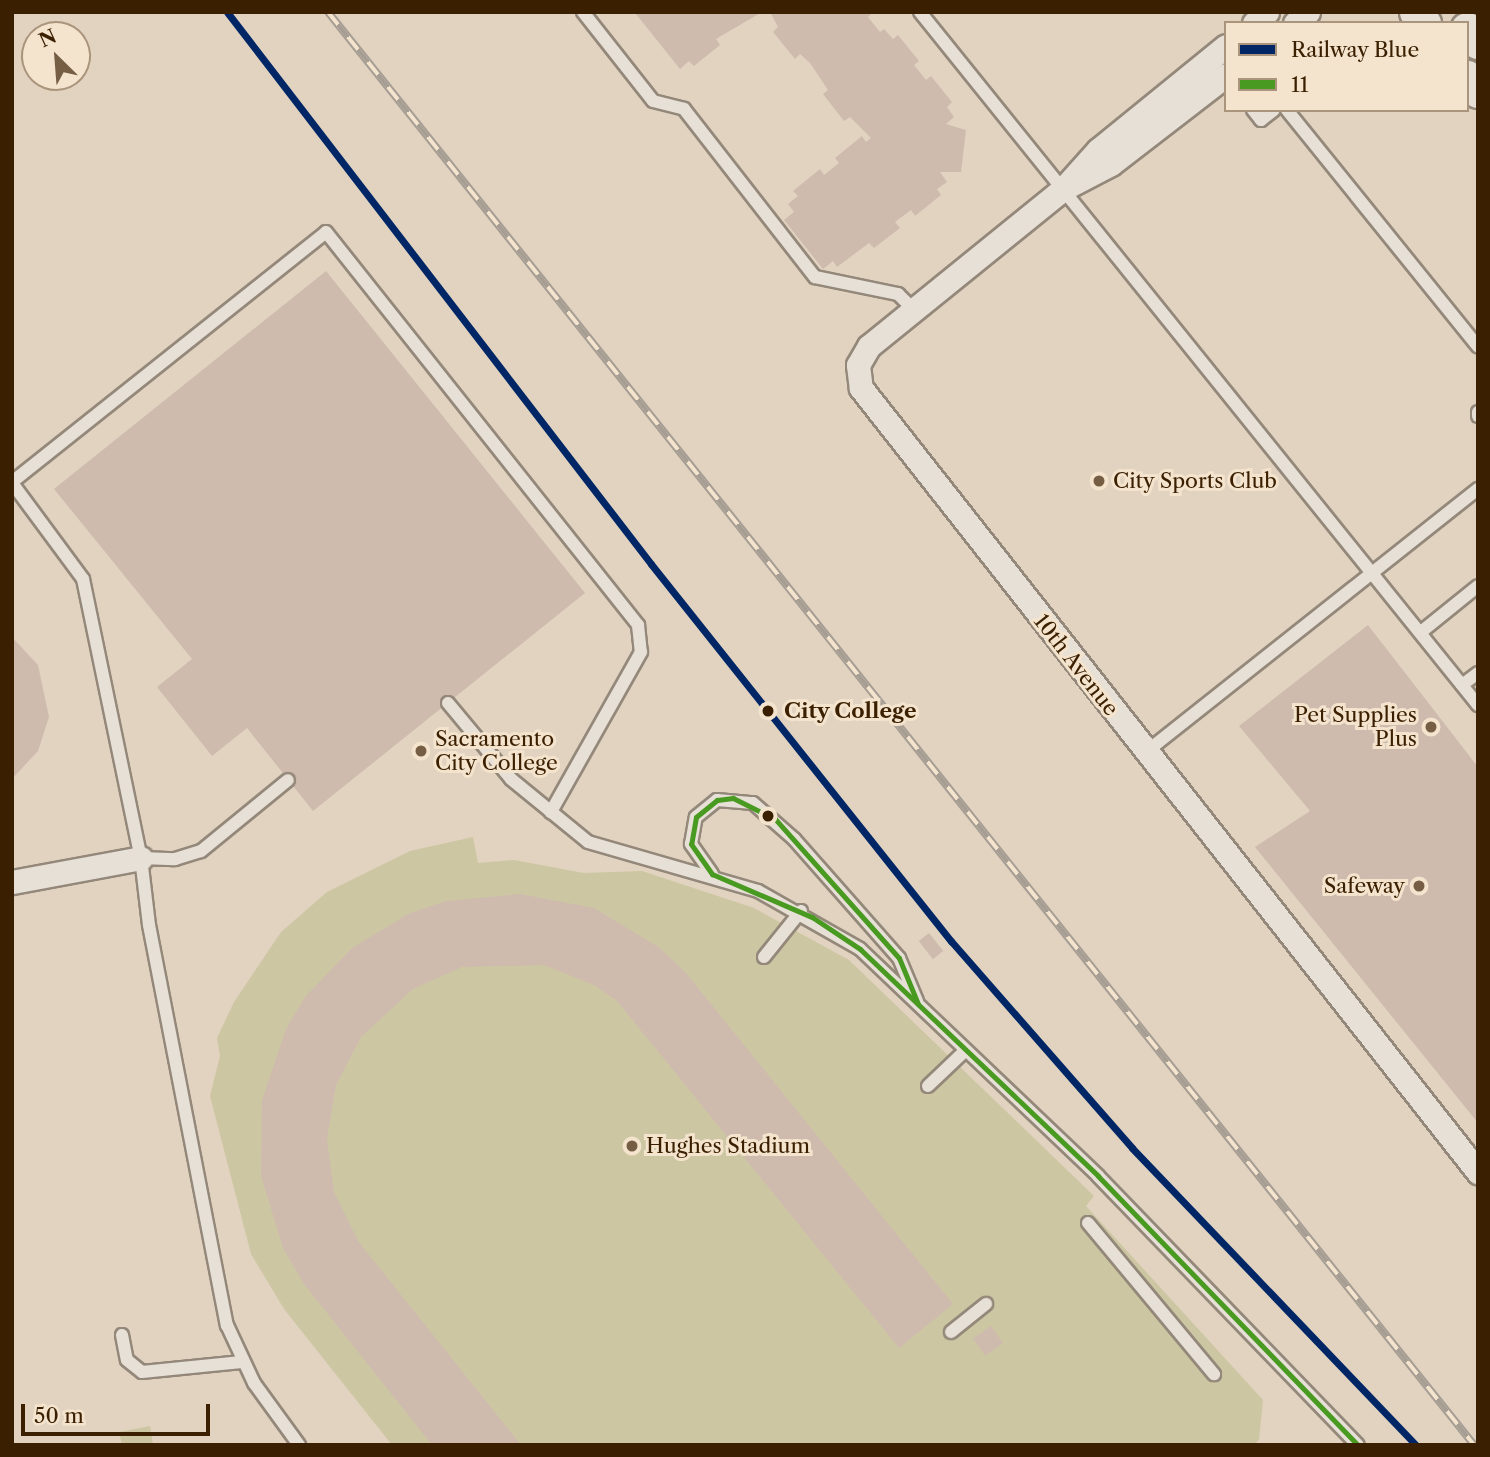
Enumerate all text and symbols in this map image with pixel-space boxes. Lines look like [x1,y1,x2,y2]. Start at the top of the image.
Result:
north arrow [21,21,91,91]
legend [1224,21,1469,112]
text: N [35,24,60,52]
text: Railway Blue [1291,37,1419,62]
text: 11 [1291,72,1309,97]
place label: City Sports Club [1113,468,1278,494]
marker: City Sports Club [1091,473,1107,489]
street label: 10th Avenue [1028,609,1124,721]
place label: City College [784,698,917,724]
marker: City College [758,701,778,721]
place label: Pet Supplies Plus [1294,702,1417,752]
marker: Pet Supplies Plus [1423,719,1439,735]
place label: Sacramento City College [435,726,558,776]
marker: Sacramento City College [413,743,429,759]
unlabelled marker [761,809,775,823]
place label: Safeway [1324,873,1405,899]
marker: Safeway [1411,878,1427,894]
place label: Hughes Stadium [646,1133,810,1159]
marker: Hughes Stadium [624,1138,640,1154]
scale bar [24,1390,214,1434]
text: 50 m [34,1403,84,1428]

